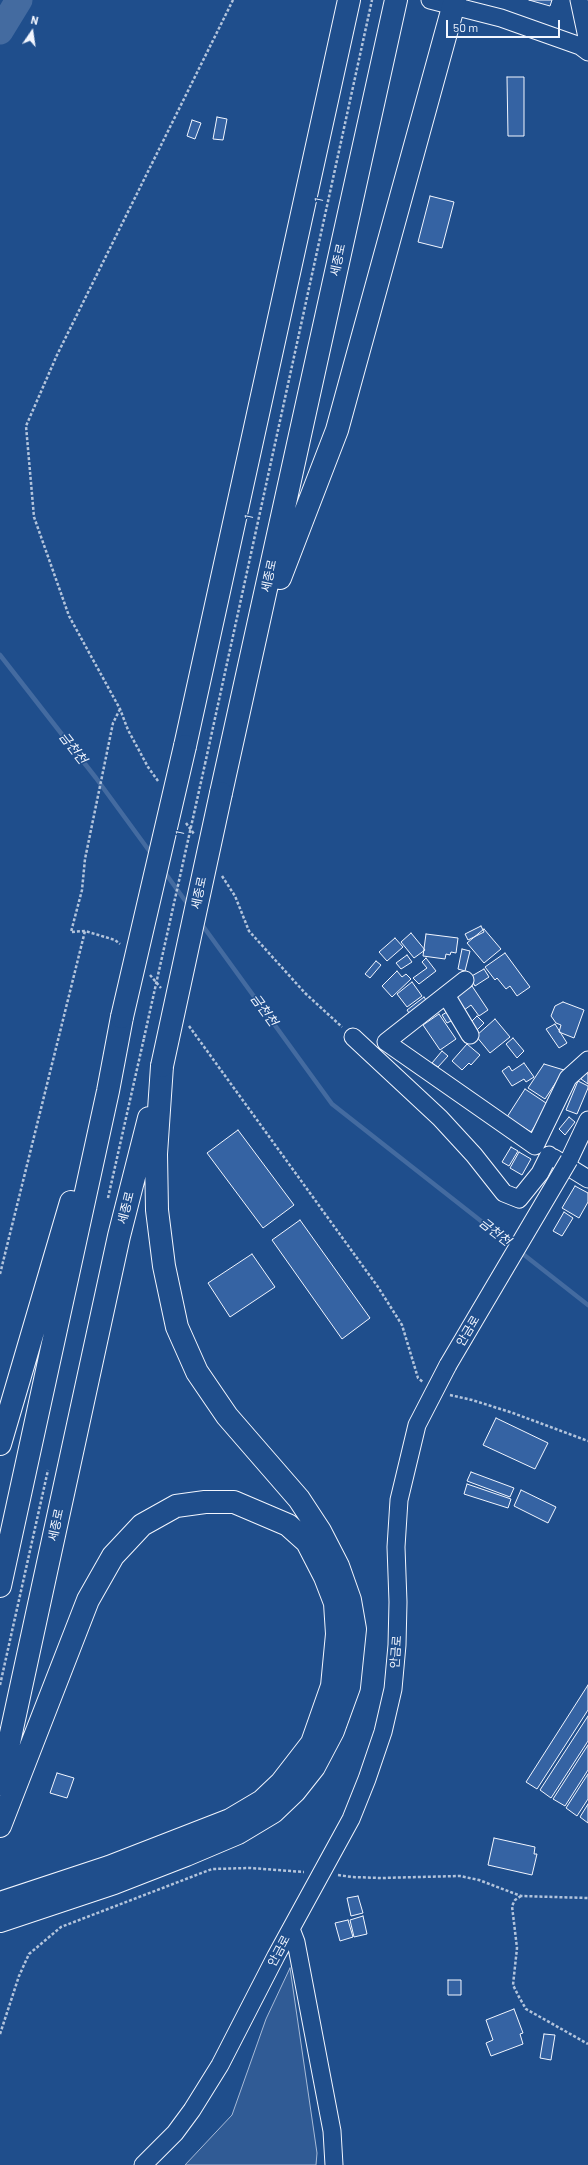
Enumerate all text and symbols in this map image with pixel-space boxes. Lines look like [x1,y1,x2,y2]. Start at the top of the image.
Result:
north arrow [12,12,52,52]
scale bar [448,12,562,38]
text: N [30,13,40,27]
text: 50 m [453,20,478,34]
street label: 1 [312,196,326,204]
street label: 세종로 [328,242,348,278]
street label: 1 [242,513,256,521]
street label: 세종로 [259,558,279,594]
water label: 금천천 [56,729,90,767]
street label: 1 [173,829,187,837]
street label: 세종로 [189,875,209,911]
water label: 금천천 [247,991,281,1029]
street label: 세종로 [115,1190,137,1226]
water label: 금천천 [476,1215,514,1249]
street label: 안금로 [453,1313,483,1349]
street label: 세종로 [46,1507,66,1543]
street label: 안금로 [388,1635,404,1669]
street label: 안금로 [265,1933,293,1969]

